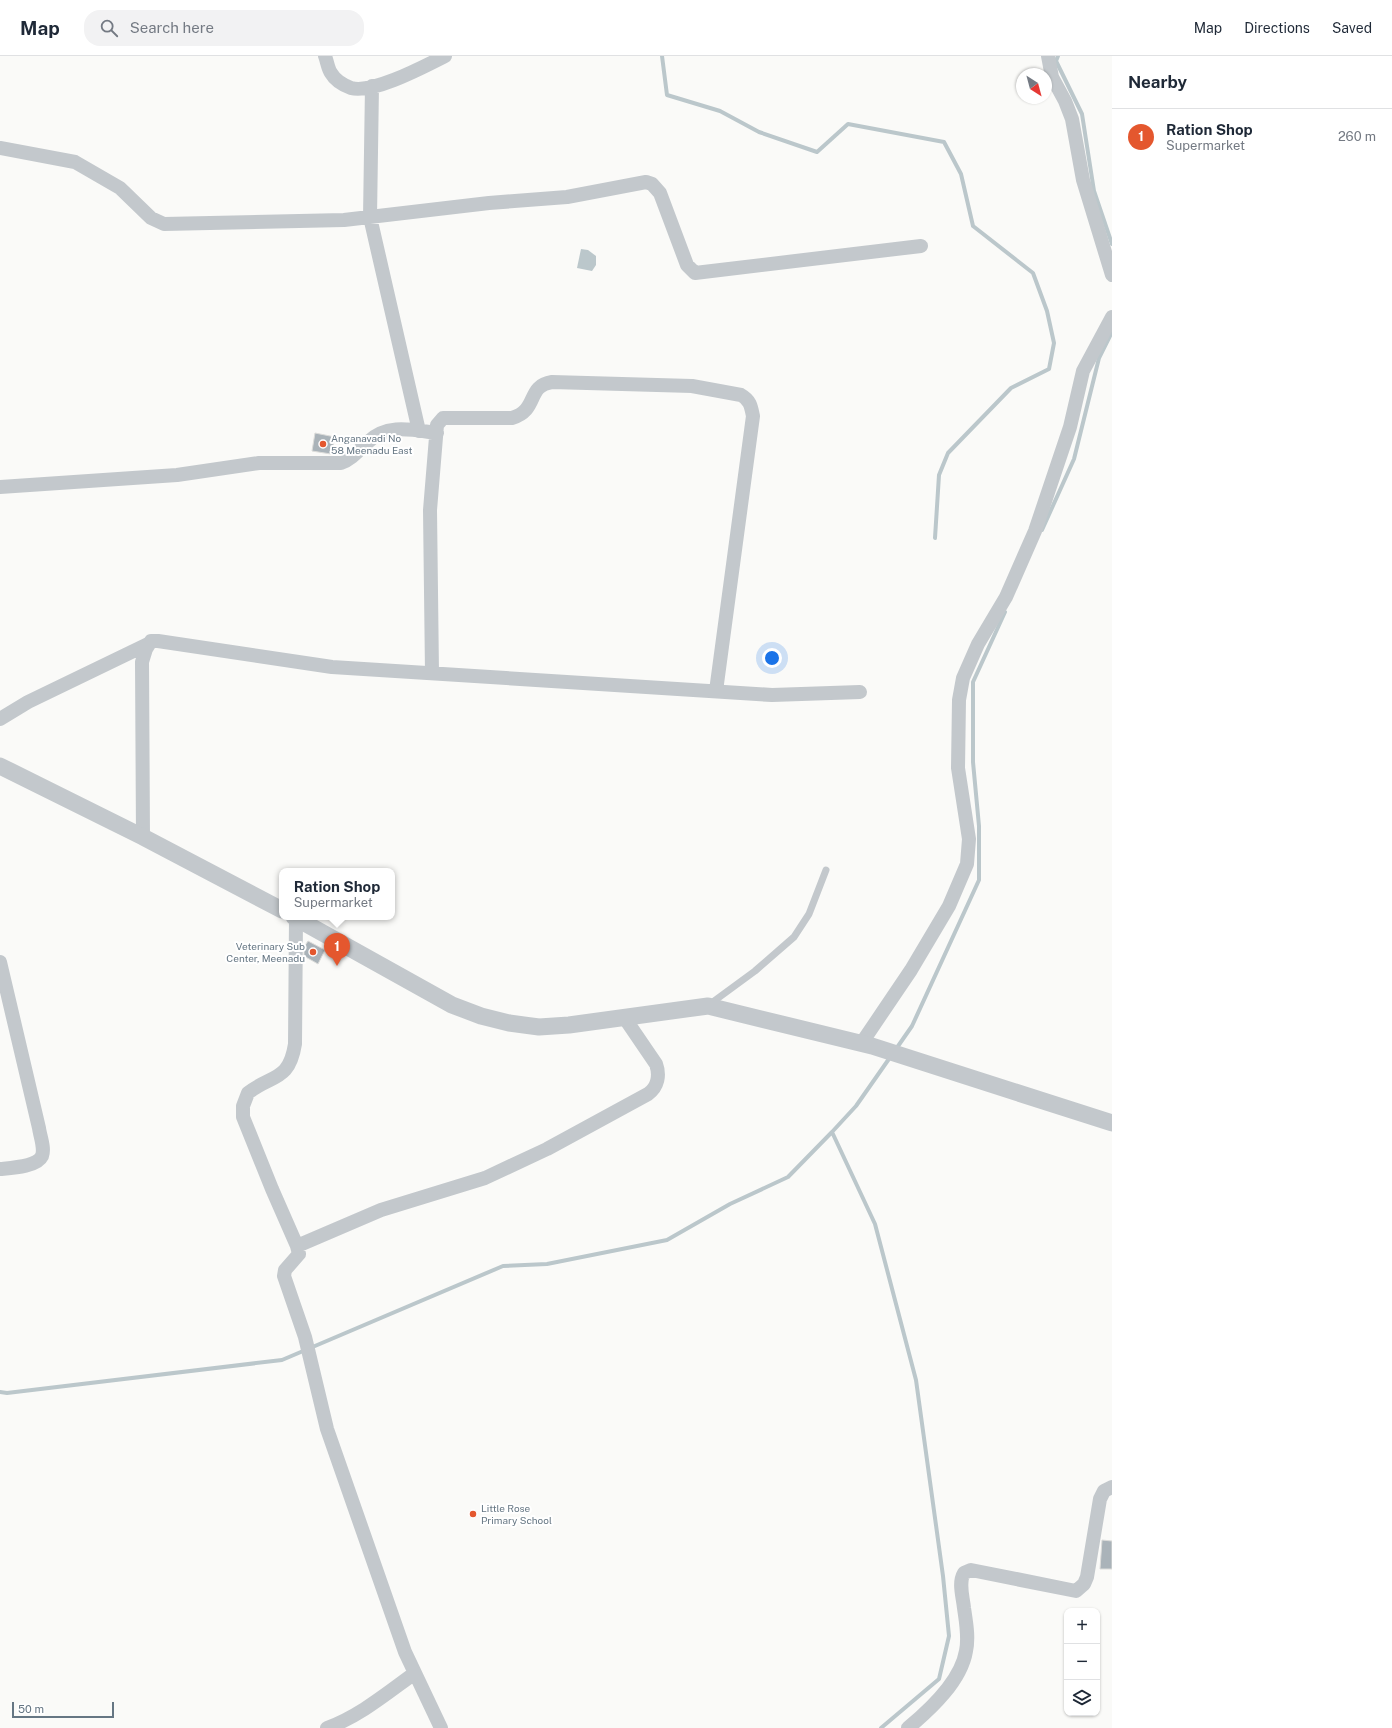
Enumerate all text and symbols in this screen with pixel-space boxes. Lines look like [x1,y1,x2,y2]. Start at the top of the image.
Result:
search box [84,10,364,46]
text: Map [20,17,60,39]
icon: search [98,17,120,39]
text: Search here [130,19,214,36]
text: Map [1194,20,1222,36]
text: Directions [1244,20,1310,36]
text: Saved [1332,20,1372,36]
north arrow [1016,68,1052,104]
text: Nearby [1128,72,1187,92]
text: Ration Shop [1166,121,1253,138]
text: 1 [1138,129,1144,144]
text: 260 m [1338,129,1376,144]
text: Supermarket [1166,138,1245,153]
place label: Anganavadi No 58 Meenadu East [331,432,412,456]
marker: Anganavadi No 58 Meenadu East [318,439,328,449]
your location [762,648,782,668]
popup [279,868,395,920]
text: Ration Shop [294,878,380,895]
text: Supermarket [294,895,373,910]
pin: 1 [324,933,350,966]
place label: Veterinary Sub Center, Meenadu [226,940,305,964]
marker: Veterinary Sub Center, Meenadu [308,947,318,957]
place label: Little Rose Primary School [481,1502,552,1526]
marker: Little Rose Primary School [468,1509,478,1519]
map controls [1064,1608,1100,1716]
button: + [1064,1608,1100,1644]
button: − [1064,1644,1100,1680]
button: layers [1064,1680,1100,1716]
scale bar [12,1700,114,1719]
text: 50 m [18,1703,44,1715]

